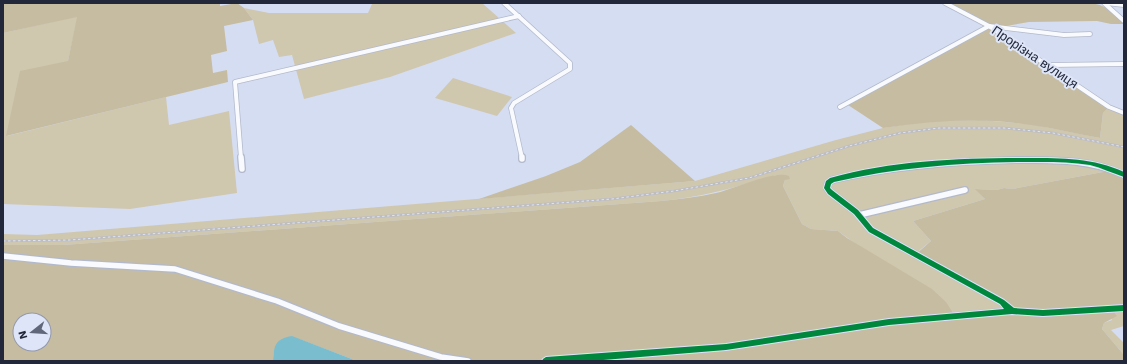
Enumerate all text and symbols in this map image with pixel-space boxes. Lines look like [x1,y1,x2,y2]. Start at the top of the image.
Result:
street label: Прорізна вулиця [989,23,1081,91]
north arrow [12,312,52,352]
text: N [16,329,30,341]

